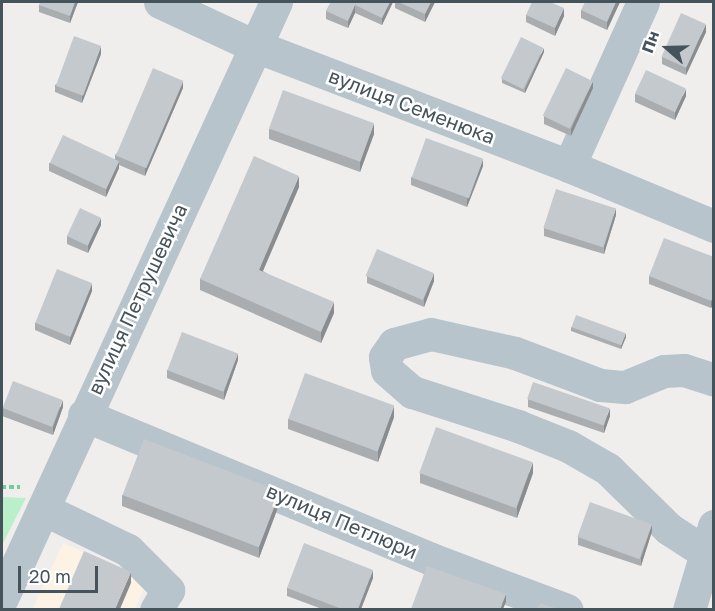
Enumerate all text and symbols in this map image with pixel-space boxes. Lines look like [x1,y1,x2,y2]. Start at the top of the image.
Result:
north arrow [637,18,697,78]
text: Пн [637,28,663,55]
street label: вулиця Семенюка [325,63,499,149]
street label: вулиця Петрушевича [82,200,192,398]
street label: вулиця Петлюри [263,478,421,564]
scale bar [21,554,100,592]
text: 20 m [29,565,71,587]

